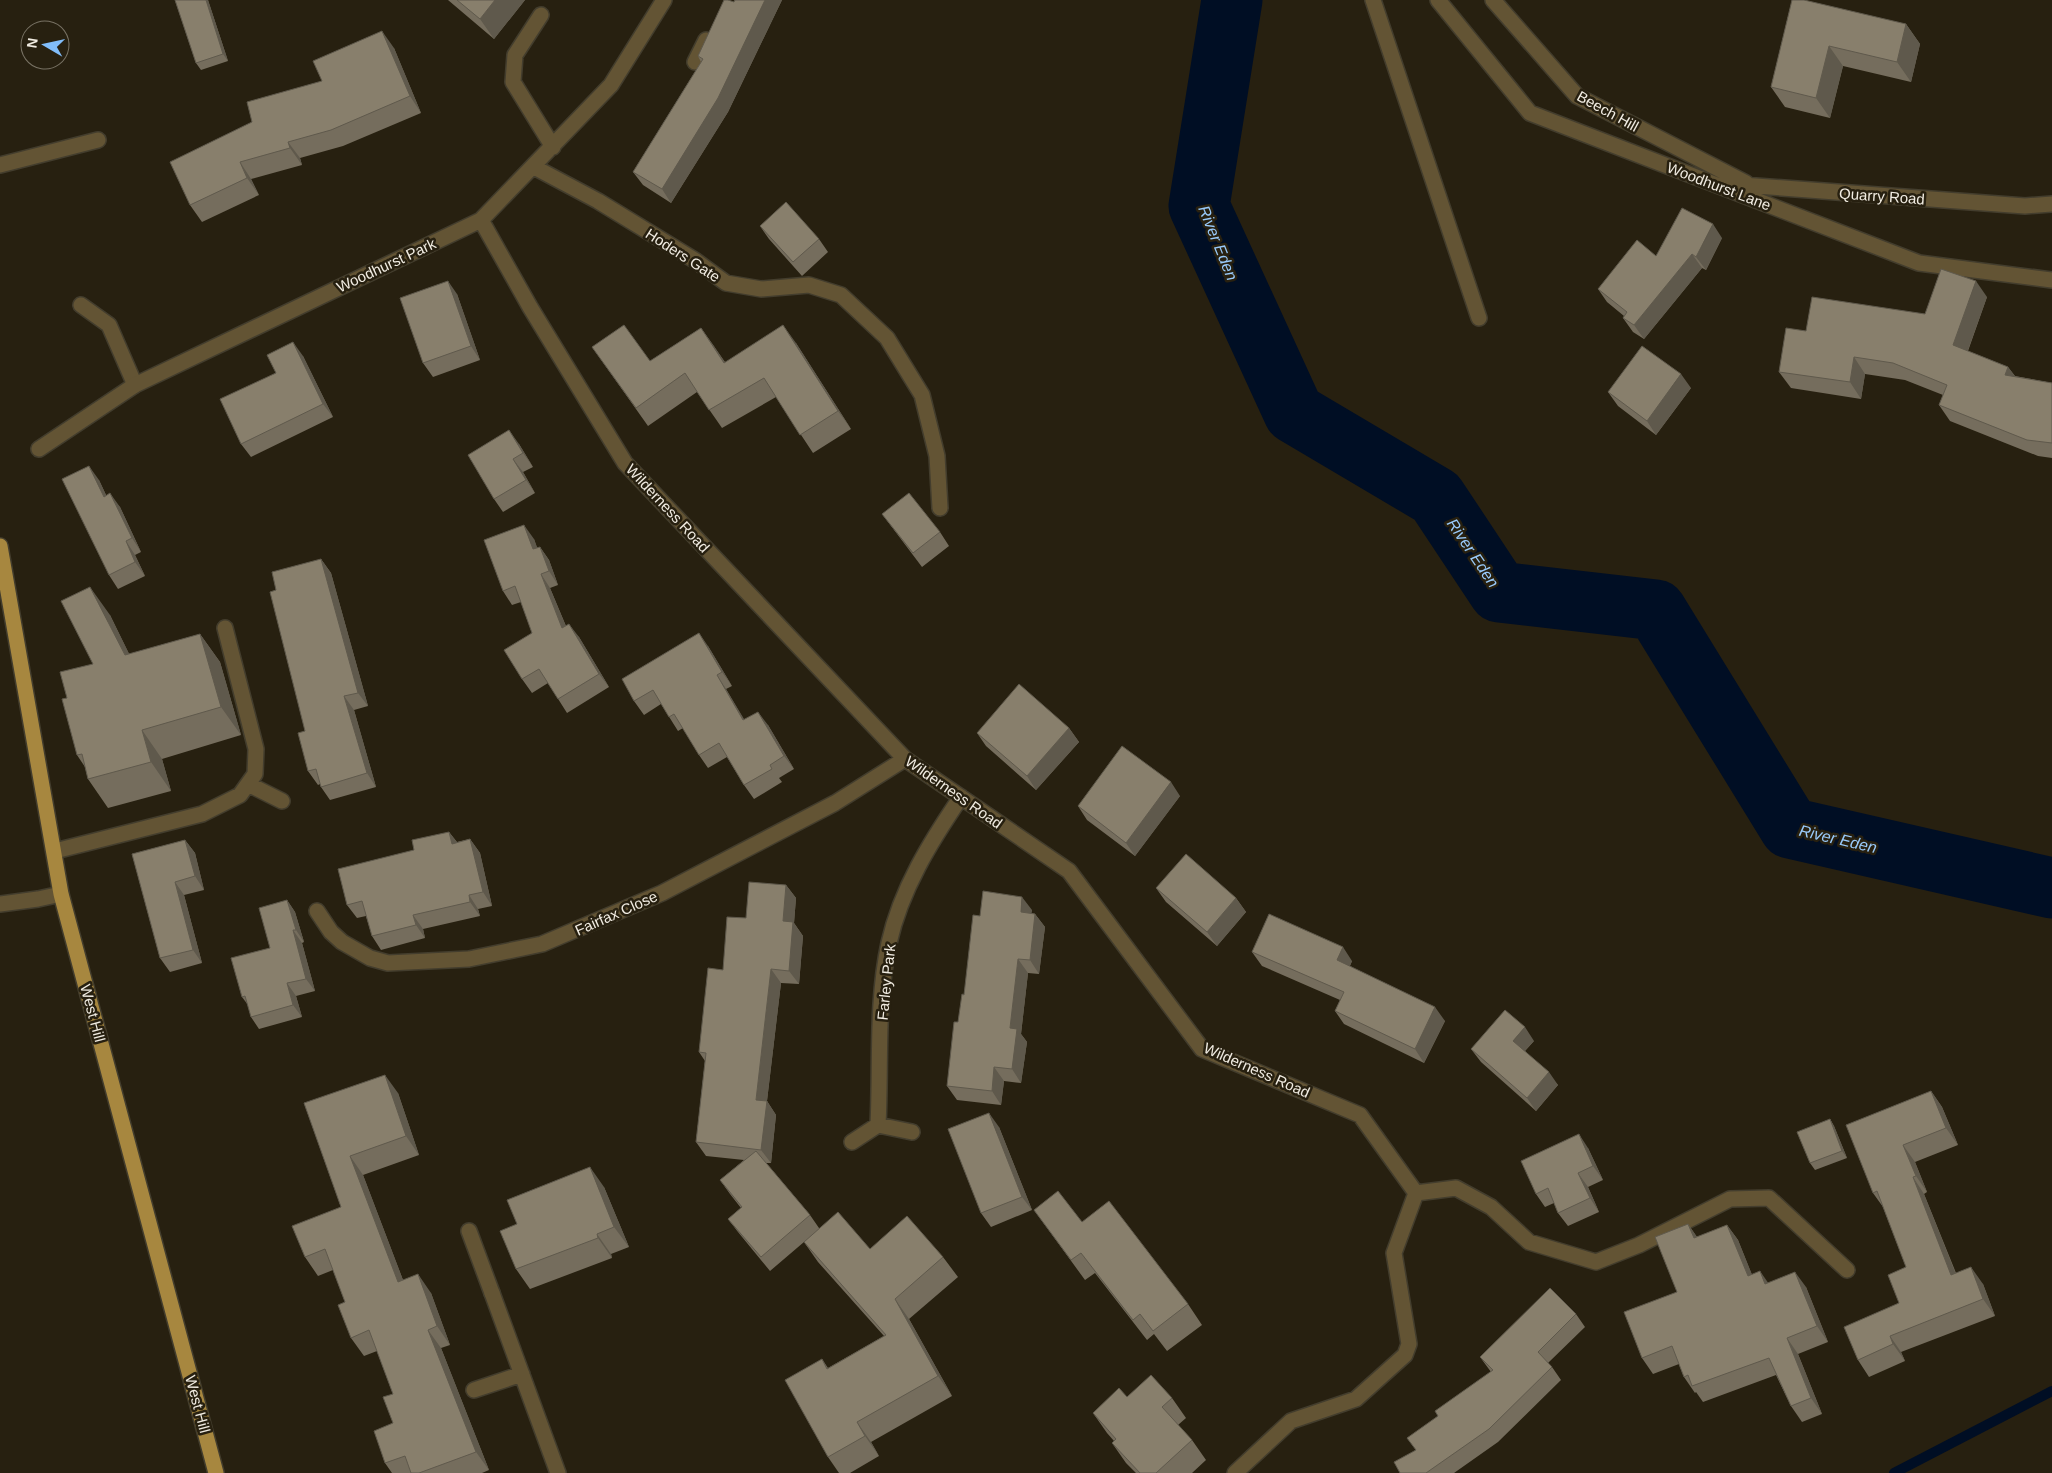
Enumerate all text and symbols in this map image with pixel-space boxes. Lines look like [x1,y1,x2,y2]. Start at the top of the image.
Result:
north arrow [20,20,70,70]
text: N [23,37,41,49]
street label: Beech Hill [1574,87,1642,135]
street label: Woodhurst Lane [1665,158,1773,214]
street label: Quarry Road [1839,185,1925,207]
water label: River Eden [1195,203,1241,283]
street label: Hoders Gate [643,225,723,285]
street label: Woodhurst Park [334,234,439,295]
street label: Wilderness Road [623,460,713,556]
water label: River Eden [1444,515,1502,591]
street label: Wilderness Road [902,752,1006,832]
water label: River Eden [1798,822,1879,856]
street label: Fairfax Close [572,887,660,939]
street label: Farley Park [874,942,899,1021]
street label: West Hill [77,982,109,1044]
street label: Wilderness Road [1201,1039,1313,1101]
street label: West Hill [182,1373,214,1435]

